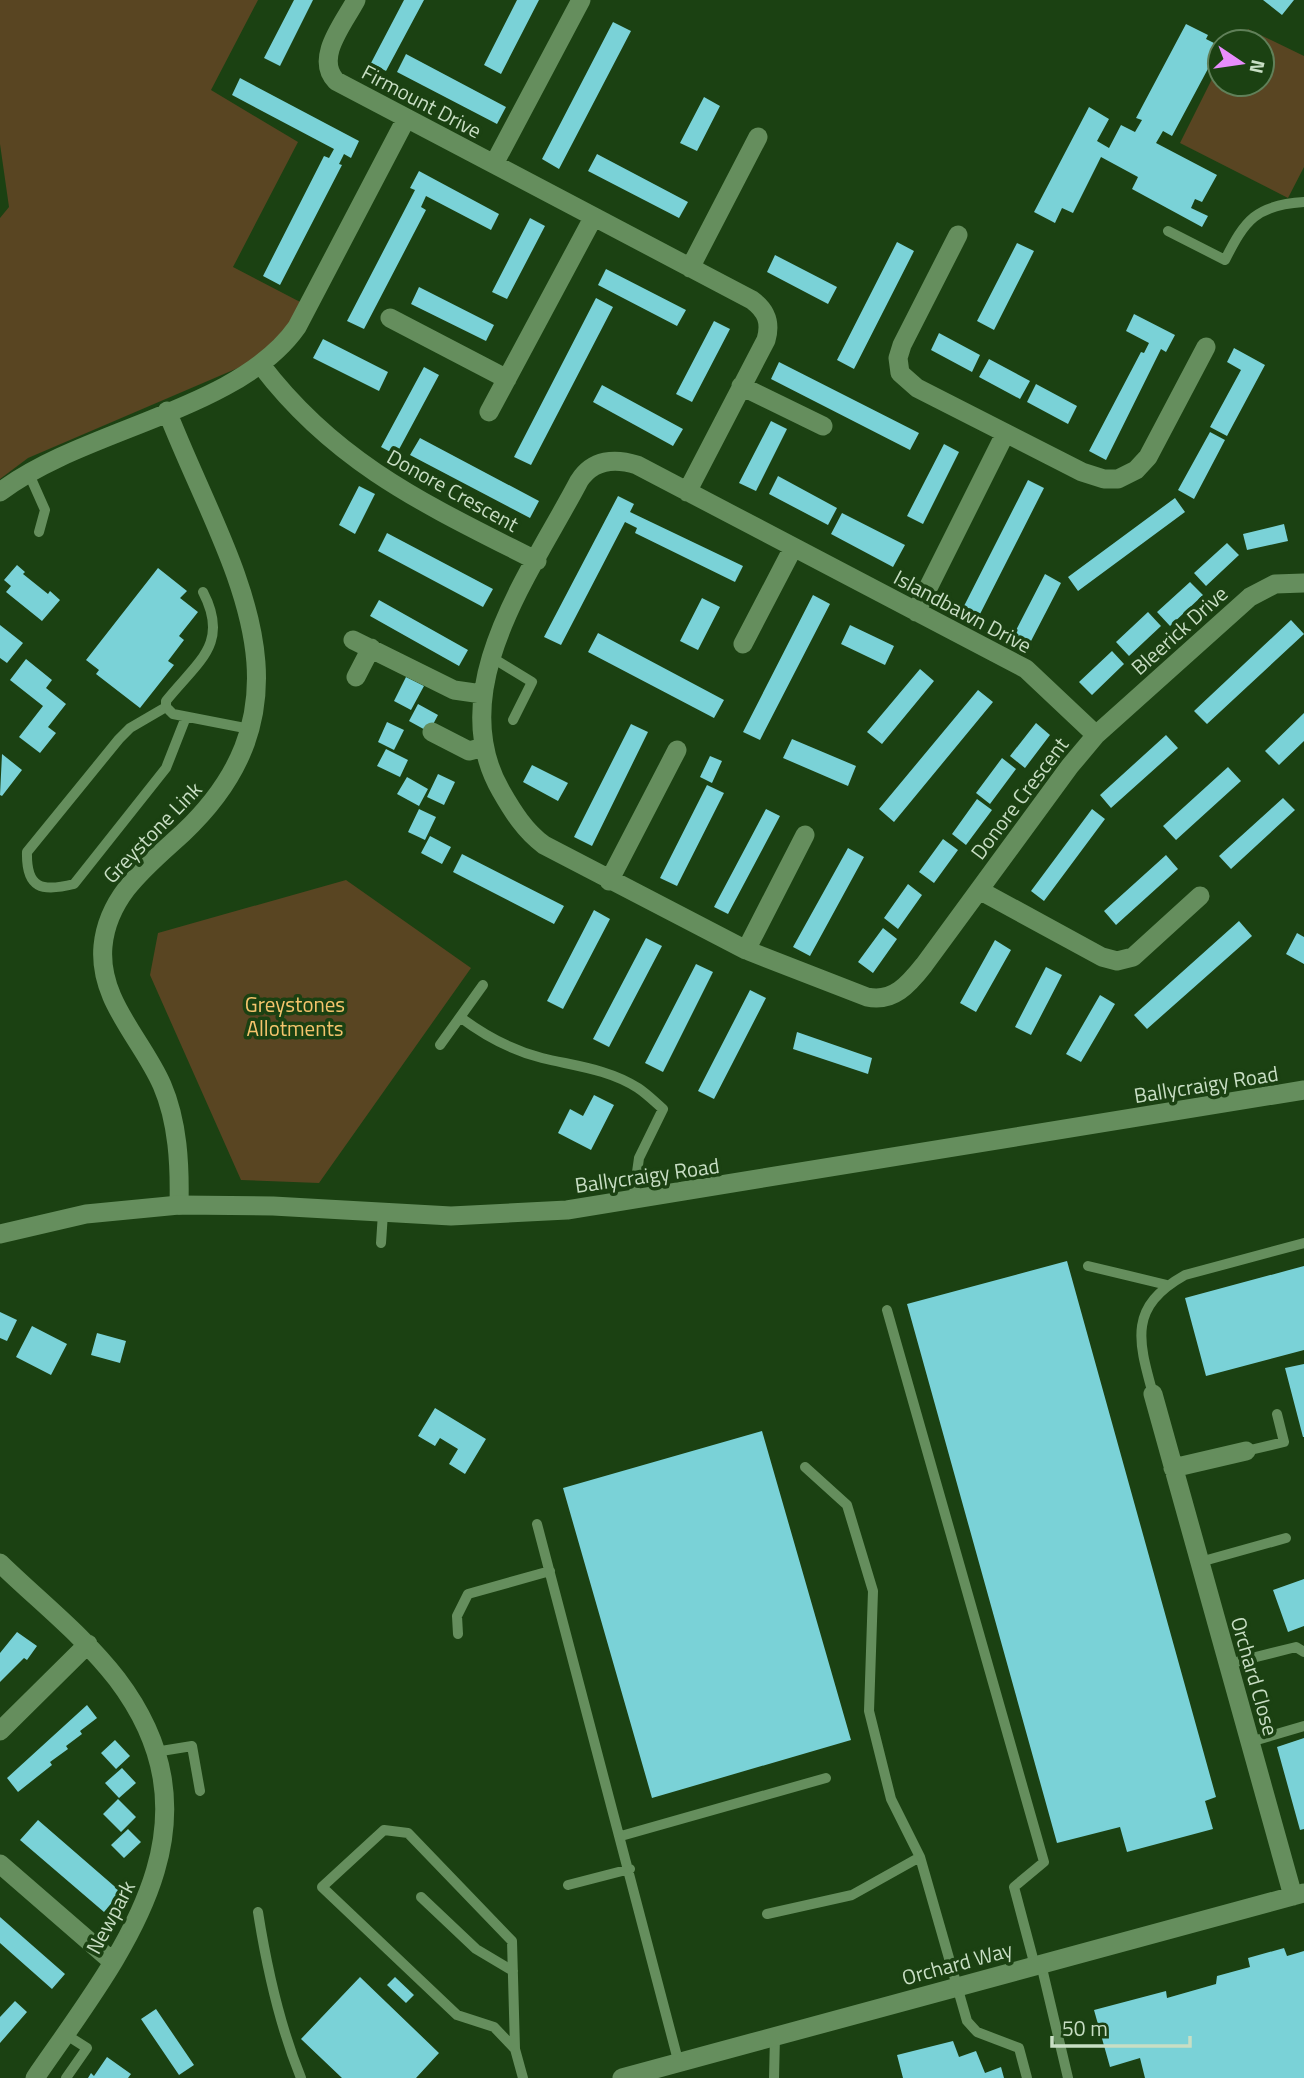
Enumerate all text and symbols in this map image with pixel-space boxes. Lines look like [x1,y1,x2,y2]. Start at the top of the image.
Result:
north arrow [1206,28,1276,98]
street label: Firmount Drive [356,56,488,146]
text: N [1242,57,1274,77]
street label: Donore Crescent [381,441,525,540]
street label: Islandbawn Drive [888,561,1038,661]
street label: Bleerick Drive [1123,578,1235,682]
street label: Donore Crescent [962,729,1076,866]
street label: Greystone Link [95,774,209,890]
park label: Greystones Allotments [245,988,345,1044]
street label: Ballycraigy Road [1132,1057,1280,1111]
street label: Ballycraigy Road [573,1149,721,1201]
street label: Orchard Close [1223,1613,1287,1739]
street label: Newpark [77,1874,143,1960]
street label: Orchard Way [898,1933,1016,1993]
scale bar [1052,2004,1190,2048]
text: 50 m [1062,2012,1108,2044]

